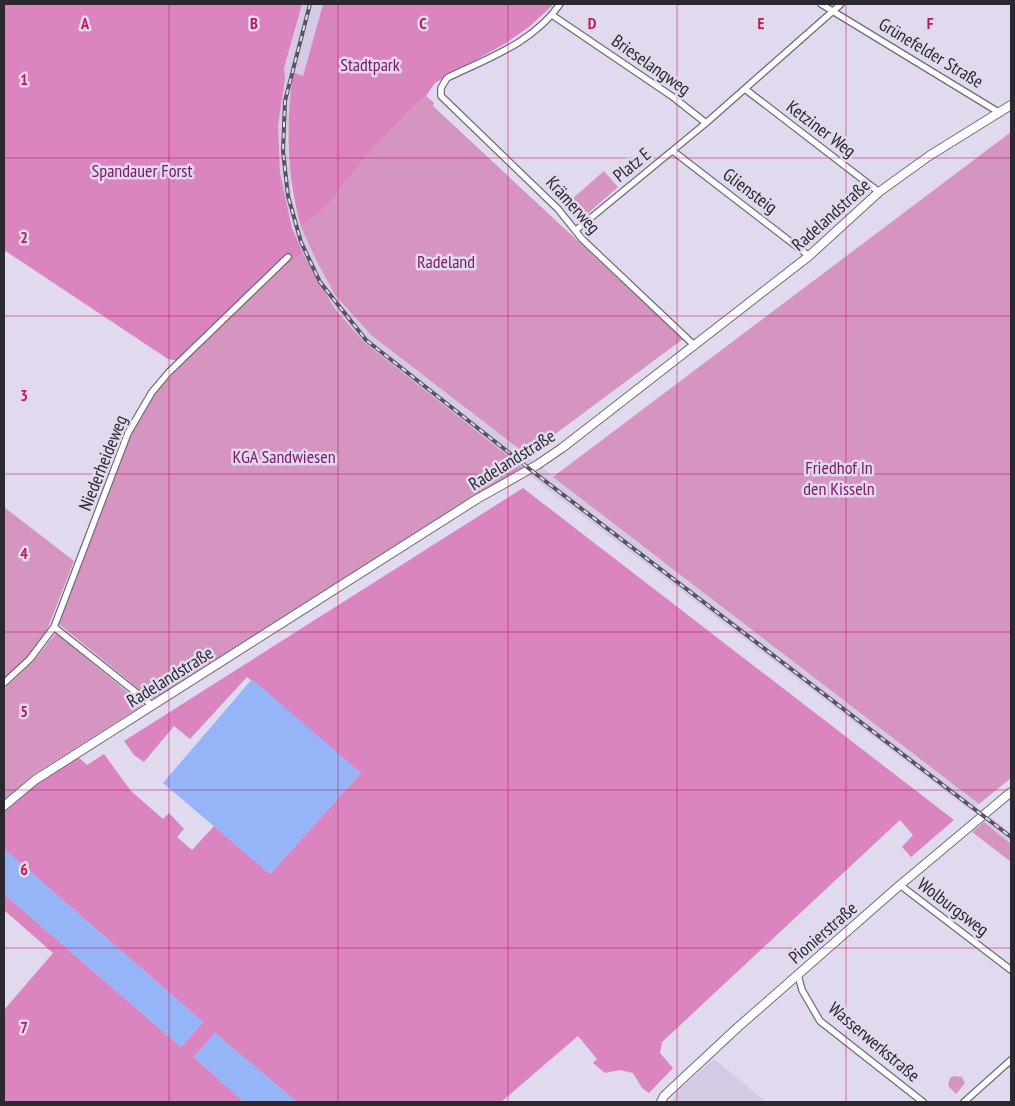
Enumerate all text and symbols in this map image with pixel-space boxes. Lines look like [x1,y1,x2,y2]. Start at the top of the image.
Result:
street label: Grünefelder Straße [875,12,988,93]
text: A [80,13,90,33]
text: B [250,13,258,33]
text: C [419,13,427,33]
text: D [588,13,597,33]
text: E [758,13,765,33]
text: F [927,13,934,33]
street label: Brieselangweg [607,29,695,100]
park label: Stadtpark [340,53,400,76]
text: 1 [20,69,28,89]
street label: Ketziner Weg [782,95,861,162]
street label: Platz E [608,142,655,187]
park label: Spandauer Forst [92,159,192,182]
street label: Gliensteig [718,163,782,219]
street label: Krämerweg [541,171,605,238]
street label: Radelandstraße [787,173,875,256]
text: 2 [20,227,28,247]
park label: Radeland [417,250,475,273]
text: 3 [20,385,28,405]
street label: Niederheideweg [73,412,132,514]
street label: Radelandstraße [464,424,559,495]
park label: KGA Sandwiesen [232,445,336,468]
park label: Friedhof In den Kisseln [803,456,875,500]
text: 4 [20,543,28,563]
street label: Radelandstraße [122,641,217,712]
text: 5 [20,701,28,721]
text: 6 [20,859,28,879]
street label: Wolburgsweg [913,872,994,941]
street label: Pionierstraße [784,897,862,969]
street label: Wasserwerkstraße [824,997,925,1087]
text: 7 [20,1017,28,1037]

